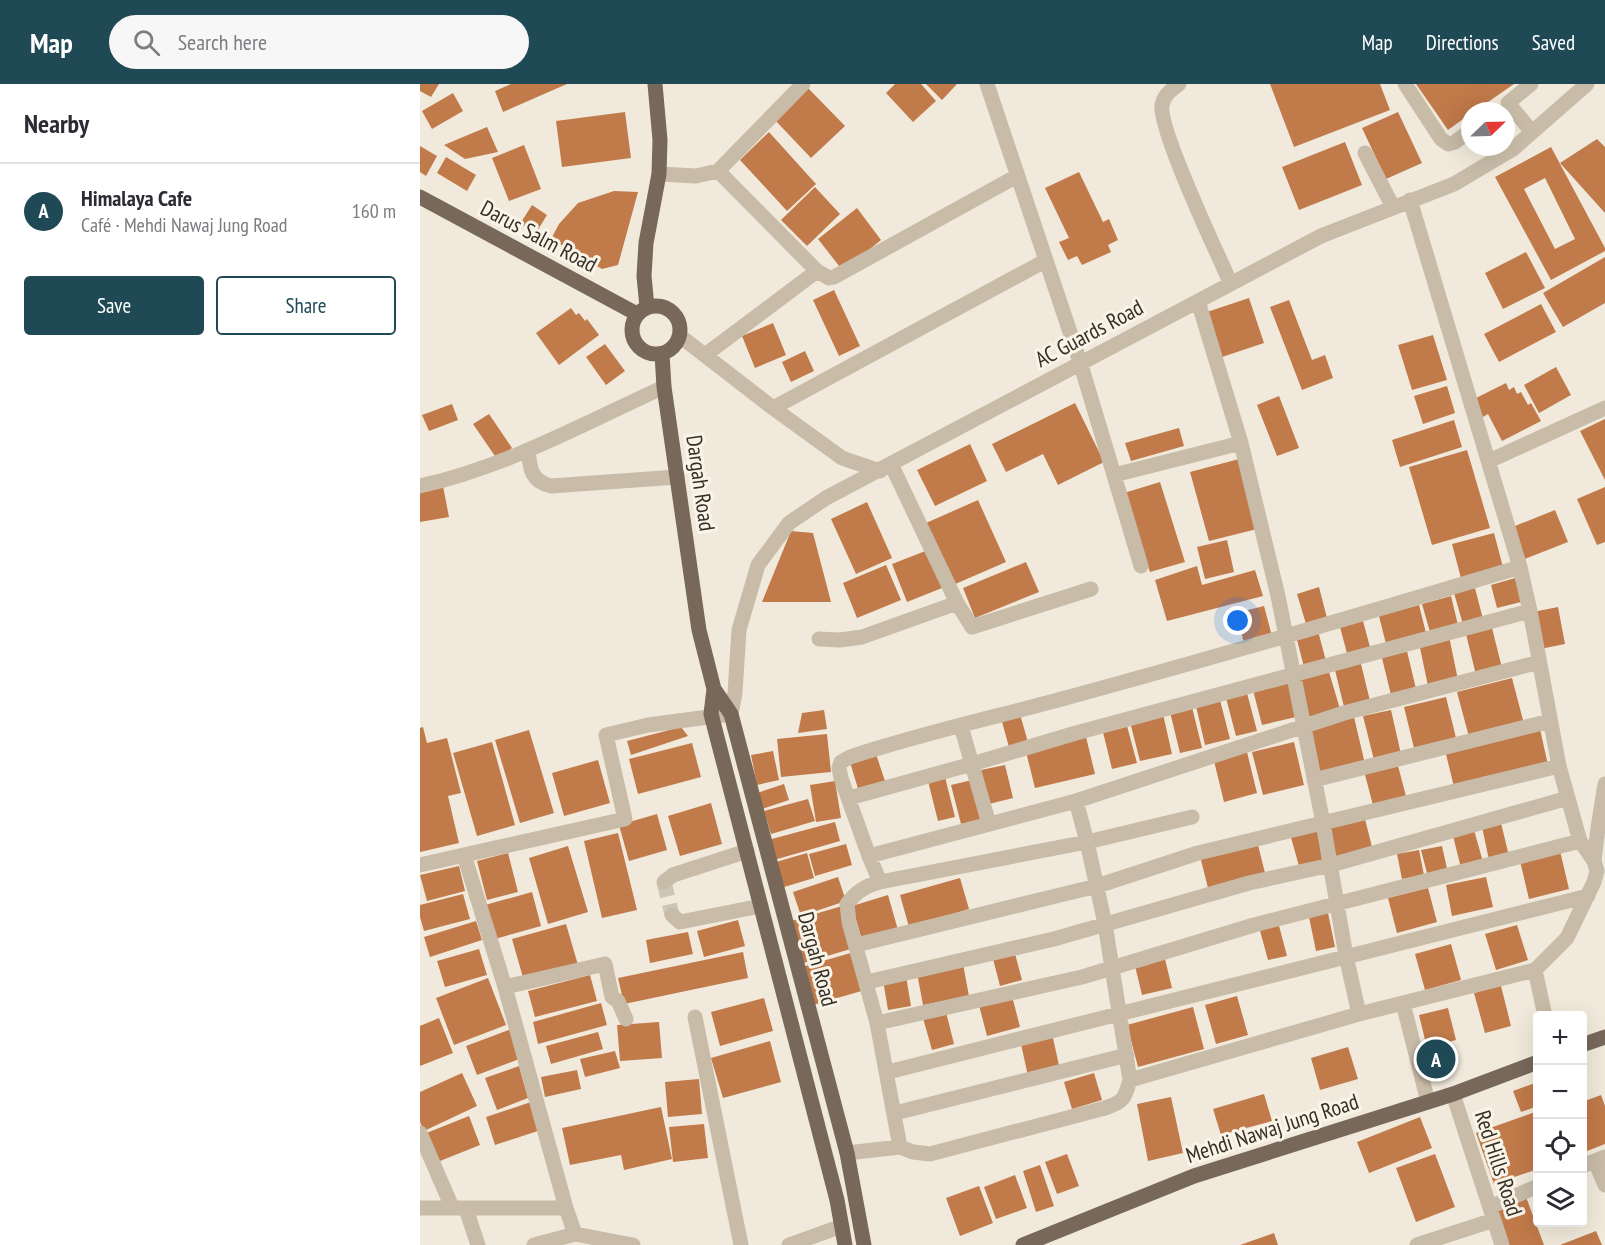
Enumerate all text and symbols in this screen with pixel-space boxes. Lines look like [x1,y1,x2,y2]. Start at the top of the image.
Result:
search box [109,15,529,69]
text: Map [30,24,73,61]
icon: search [130,26,163,59]
text: Search here [178,28,267,56]
text: Map [1362,29,1393,56]
text: Directions [1426,29,1499,56]
text: Saved [1532,29,1575,56]
north arrow [1461,102,1515,156]
text: Nearby [24,107,89,140]
text: Himalaya Cafe [81,184,192,212]
street label: Darus Salm Road [476,194,602,278]
text: A [38,198,49,224]
text: 160 m [352,198,396,224]
text: Café · Mehdi Nawaj Jung Road [81,212,287,238]
button: Save [24,276,204,335]
button: Share [216,276,396,335]
street label: AC Guards Road [1030,293,1148,373]
street label: Dargah Road [680,433,722,533]
your location [1223,606,1252,635]
street label: Dargah Road [792,909,844,1009]
map controls [1533,1011,1587,1227]
button: + [1533,1011,1587,1065]
pin: A [1416,1036,1456,1082]
button: − [1533,1065,1587,1119]
street label: Mehdi Nawaj Jung Road [1182,1087,1362,1169]
street label: Red Hills Road [1469,1107,1529,1219]
button: locate [1533,1119,1587,1173]
button: layers [1533,1173,1587,1227]

